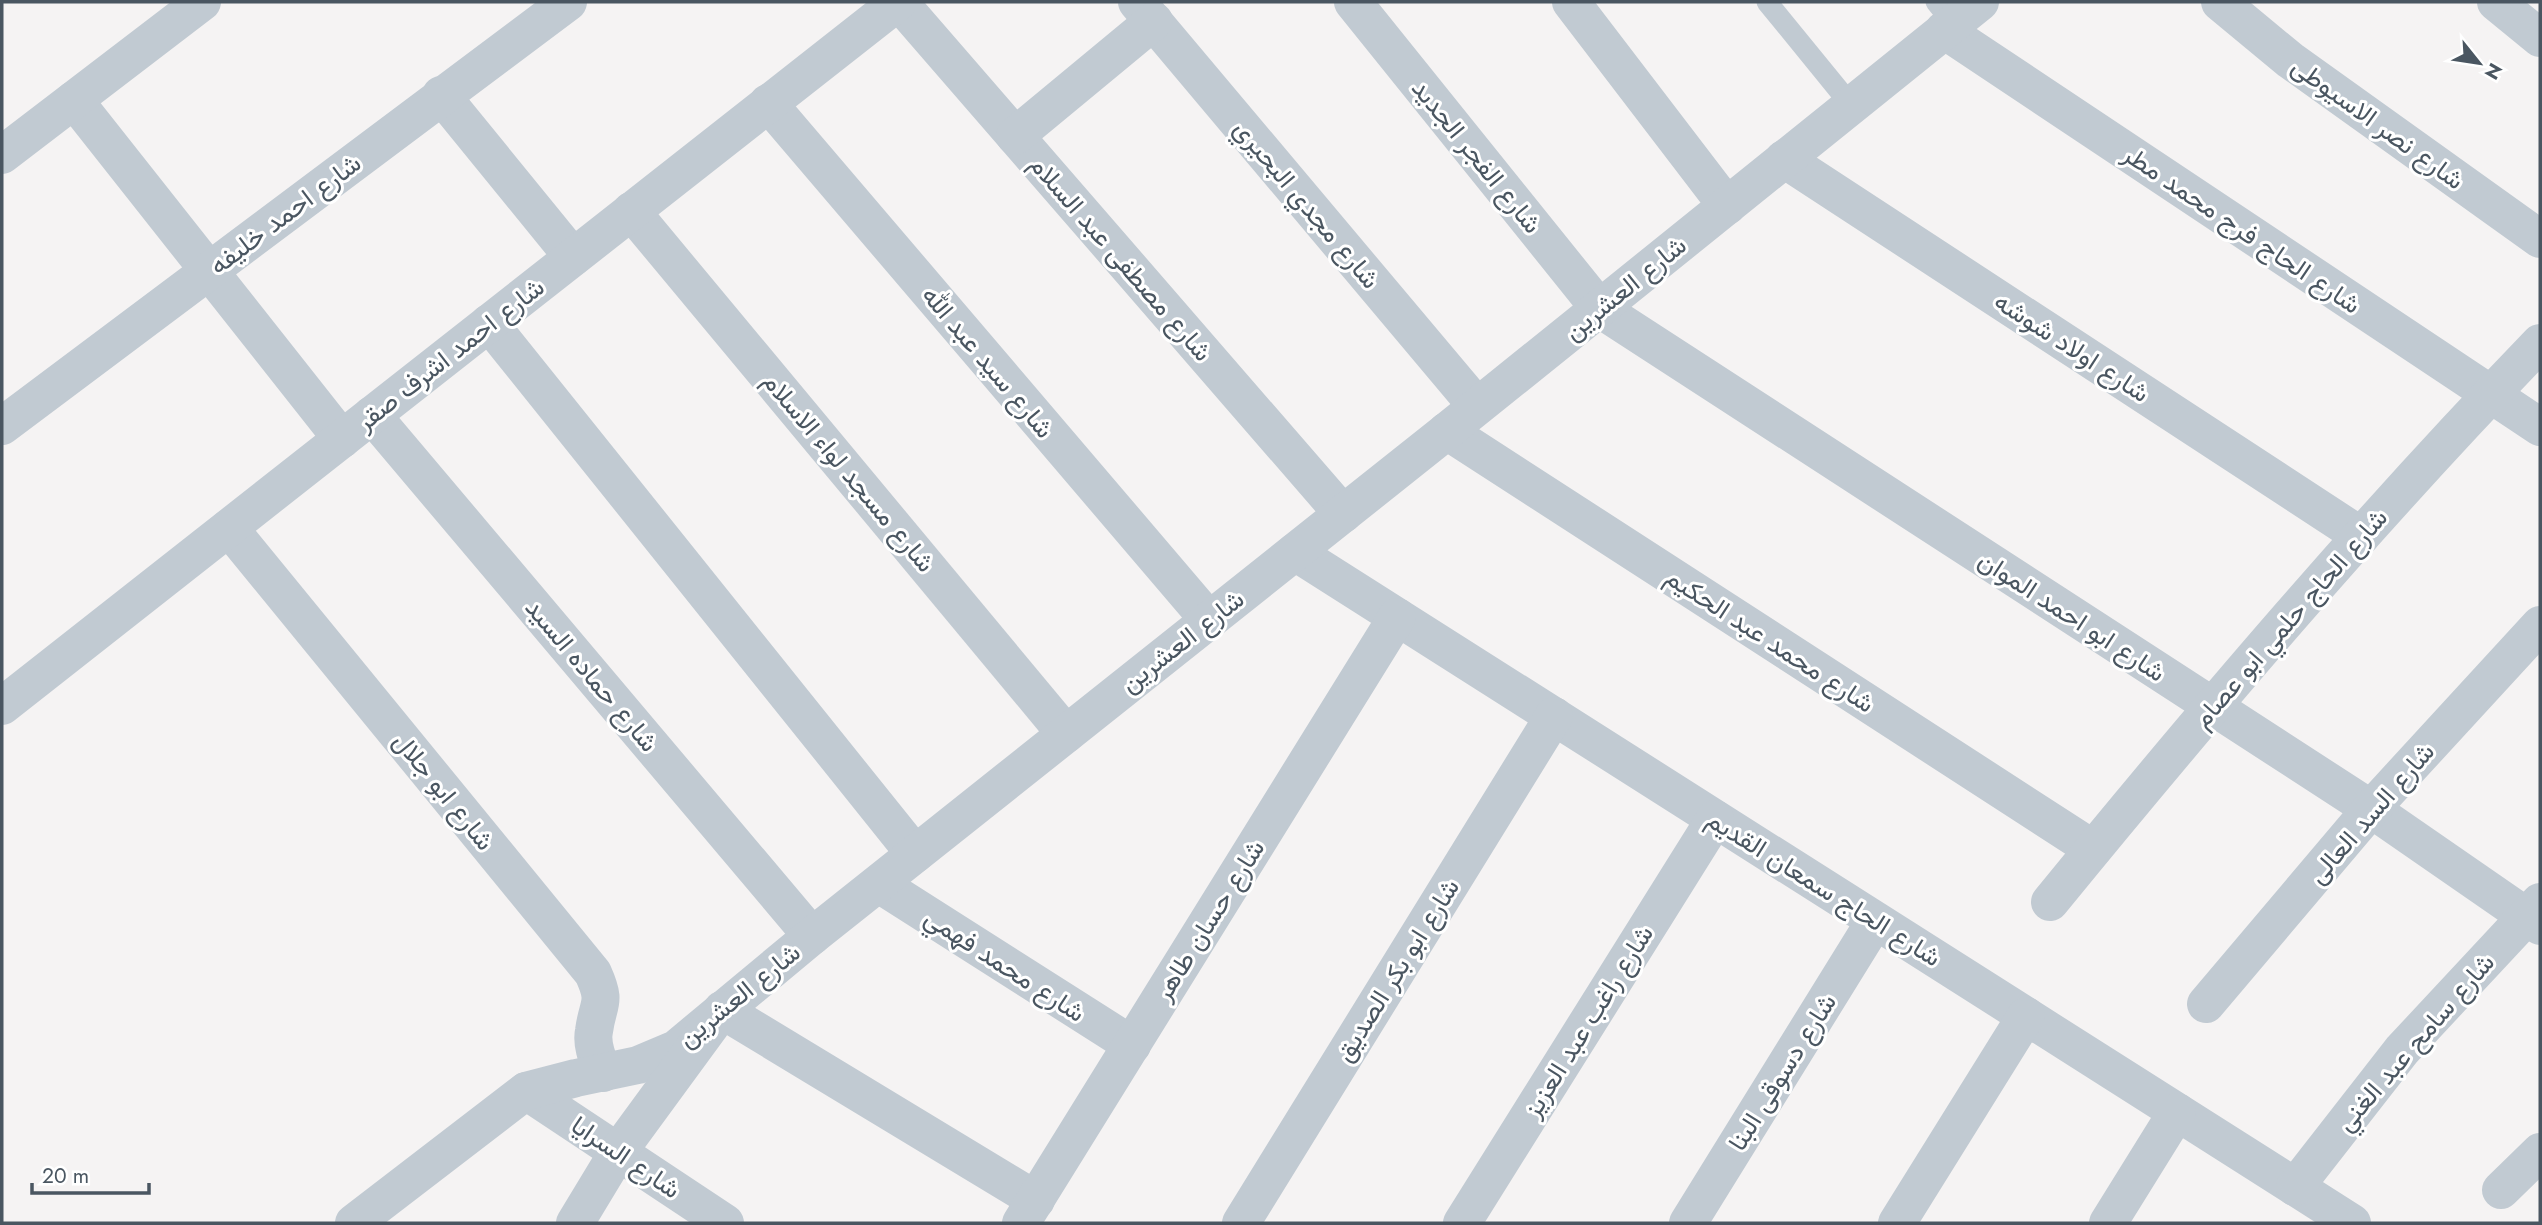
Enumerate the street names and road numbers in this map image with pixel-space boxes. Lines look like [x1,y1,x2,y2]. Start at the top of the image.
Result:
street label: شارع نصر الاسيوطى [2284,47,2472,199]
street label: شارع الفجر الجديد [1403,71,1551,241]
street label: شارع مجدي البحيري [1223,111,1389,298]
street label: شارع الحاج فرج محمد مطر [2114,134,2369,323]
street label: شارع احمد خليفه [201,144,369,284]
street label: شارع مصطفى عبد السلام [1021,147,1221,369]
street label: شارع العشرين [1555,227,1695,349]
street label: شارع احمد اشرف صقر [347,268,552,440]
street label: شارع سيد عبد الله [913,278,1063,446]
street label: شارع اولاد شوشه [1987,282,2157,412]
street label: شارع مسجد لواء الاسلام [754,364,944,580]
street label: شارع الحاج حلمي ابو عصام [2184,500,2398,738]
street label: شارع ابو احمد الموان [1971,541,2173,691]
street label: شارع محمد عبد الحكيم [1658,558,1882,722]
street label: شارع العشرين [1112,580,1252,702]
street label: شارع حماده السيد [516,590,668,760]
street label: شارع ابو جلال [384,724,504,858]
street label: شارع السد العالى [2299,734,2443,892]
street label: شارع الحاج سمعان القديم [1699,800,1949,976]
street label: شارع حسان طاهر [1144,832,1274,1009]
street label: شارع ابو بكر الصديق [1325,871,1469,1069]
street label: شارع محمد فهمي [916,899,1093,1033]
street label: شارع راغب عبد العزيز [1513,917,1663,1125]
street label: شارع العشرين [669,934,809,1056]
street label: شارع سامح عبد الغني [2327,945,2505,1141]
street label: شارع دسوقى البنا [1718,986,1846,1158]
street label: شارع السرايا [564,1106,688,1208]

